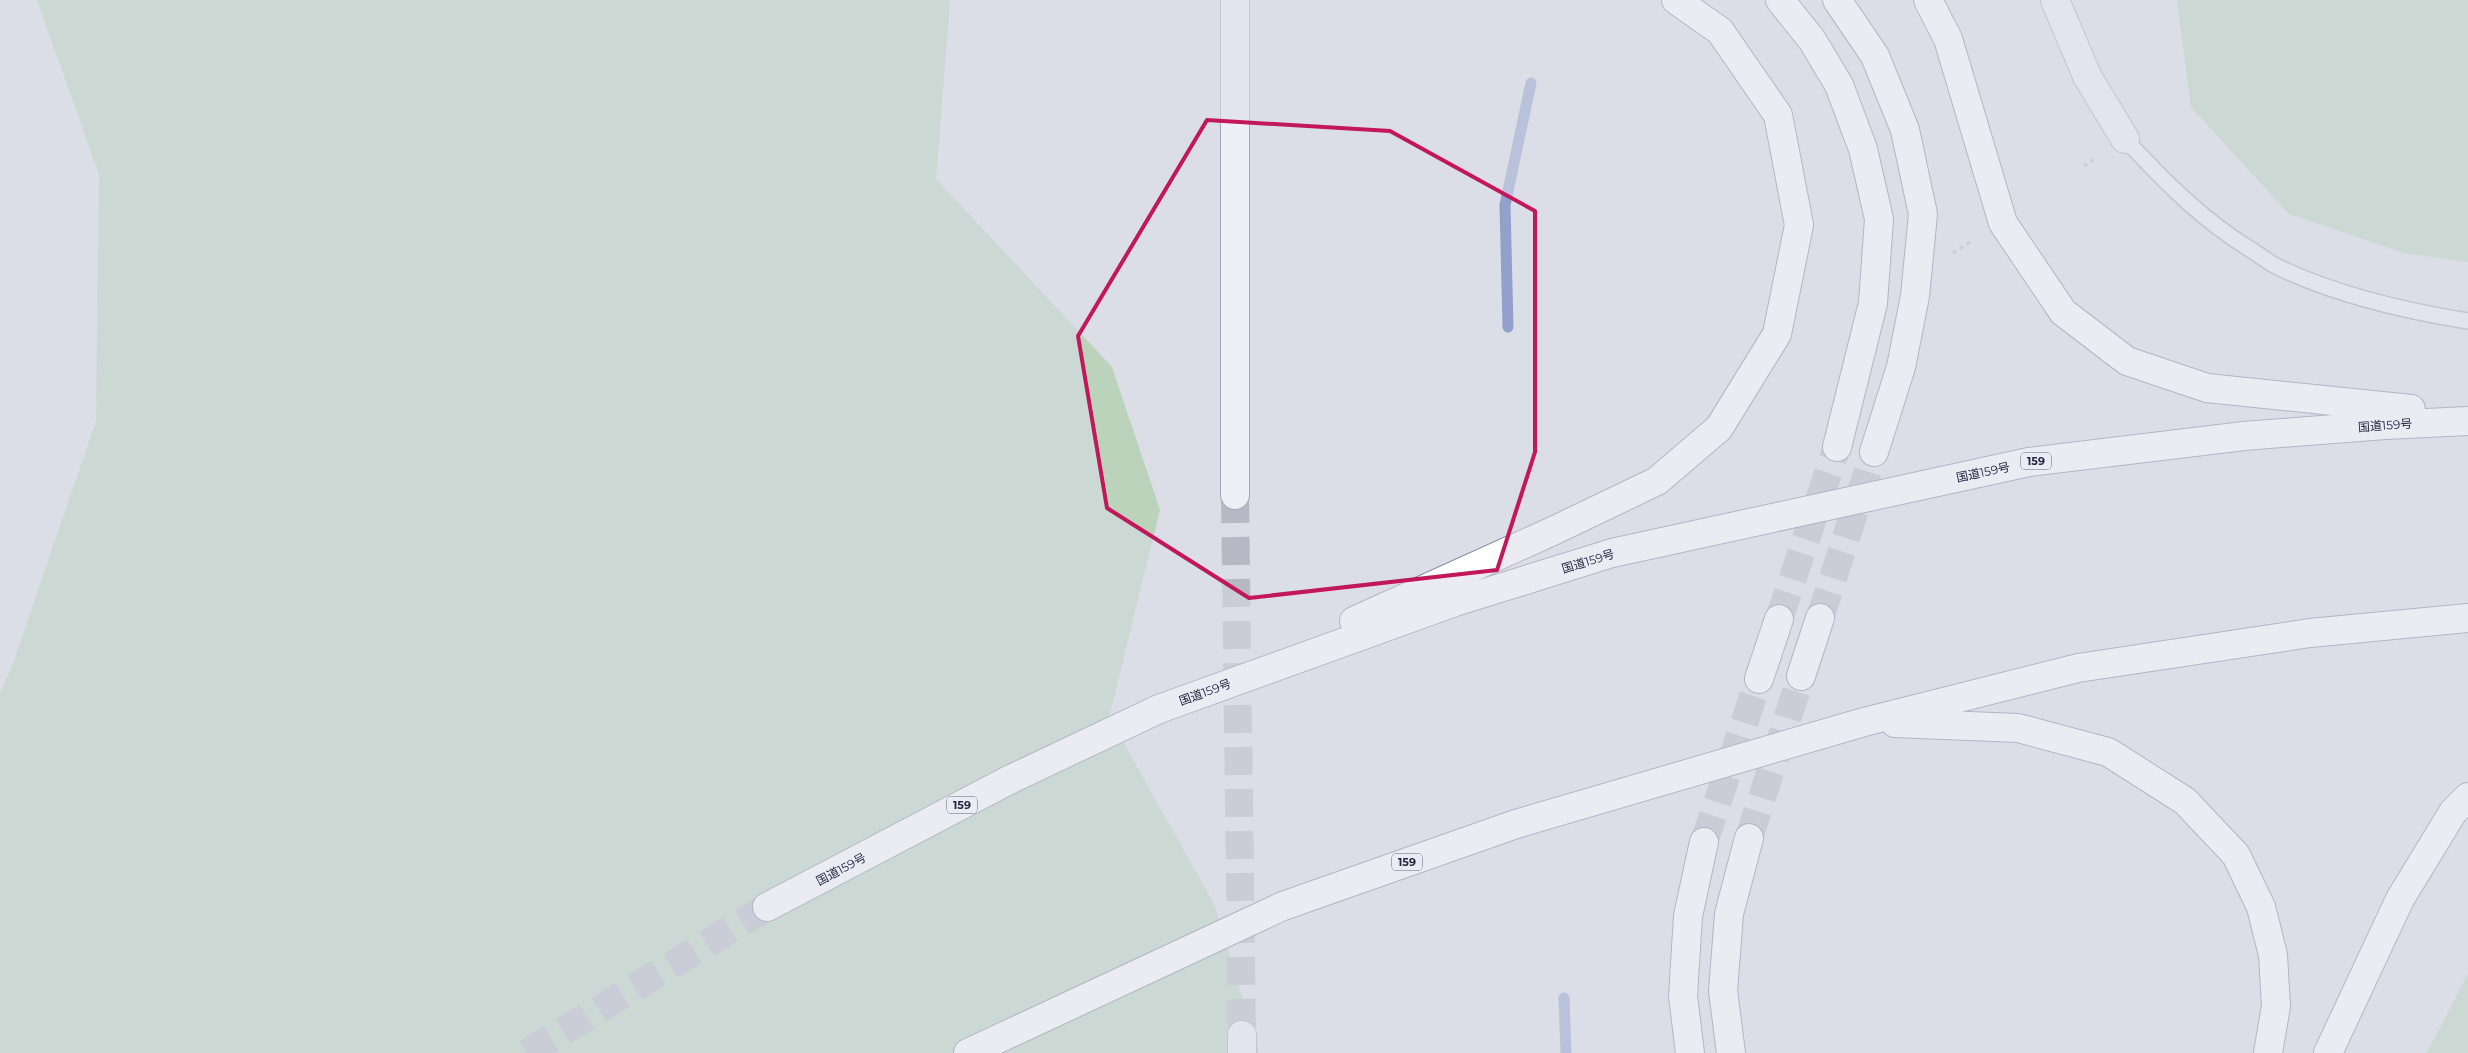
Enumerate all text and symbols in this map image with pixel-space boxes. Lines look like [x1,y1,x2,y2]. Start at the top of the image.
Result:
street label: 国道159号 [2357,416,2413,434]
road number: 159 [2021,452,2051,470]
street label: 国道159号 [1955,459,2011,485]
street label: 国道159号 [1560,546,1616,576]
street label: 国道159号 [1177,676,1233,708]
road number: 159 [947,796,977,814]
street label: 国道159号 [813,850,869,888]
road number: 159 [1392,854,1422,870]

